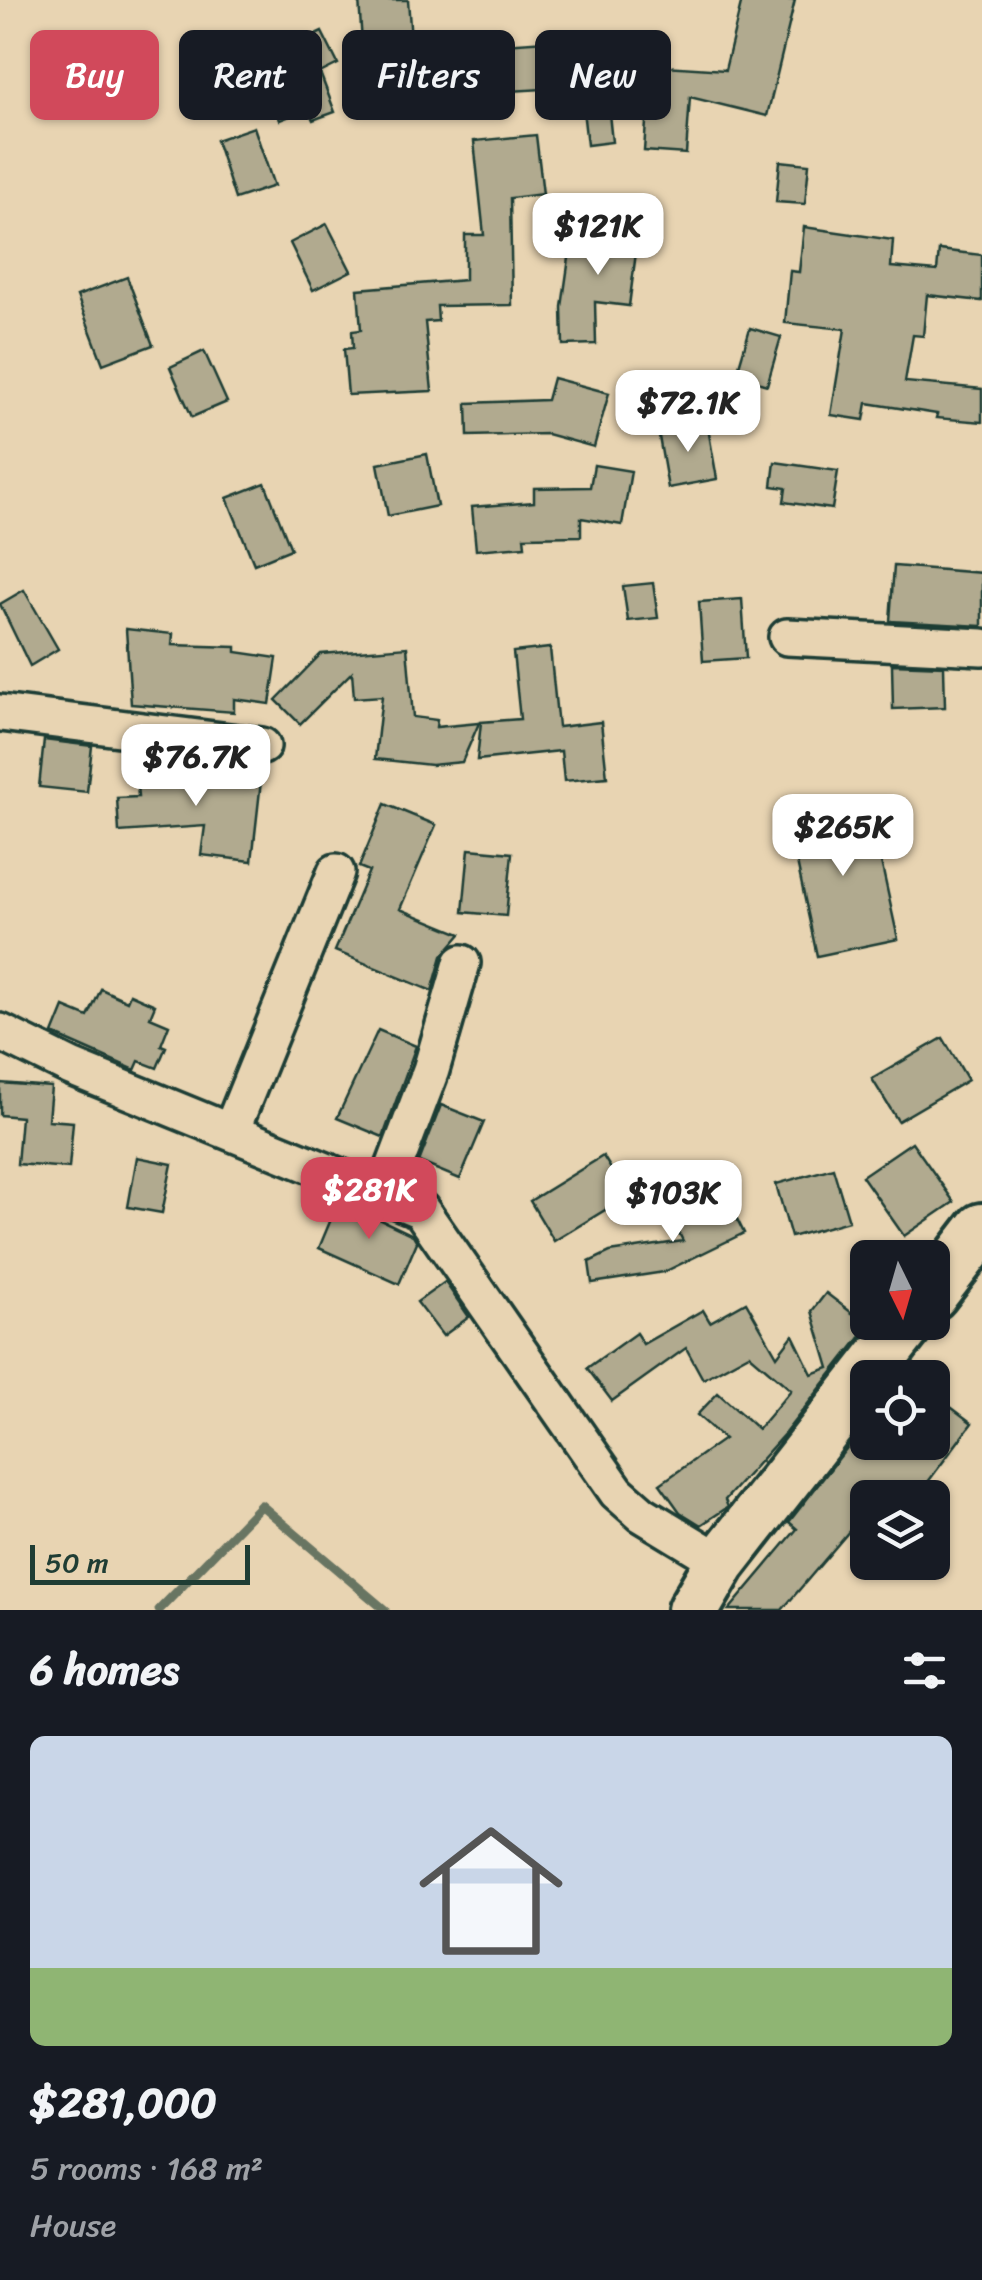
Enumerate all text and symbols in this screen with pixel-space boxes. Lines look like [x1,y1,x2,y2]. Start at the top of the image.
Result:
chip: Buy [30,30,159,120]
chip: Rent [179,30,322,120]
chip: Filters [342,30,515,120]
chip: New [535,30,671,120]
pin: $121K [528,193,668,278]
text: $121K [555,197,641,254]
pin: $72.1K [607,370,769,455]
text: $72.1K [637,374,739,431]
pin: $76.7K [115,724,277,809]
text: $76.7K [143,728,249,785]
pin: $265K [773,794,913,879]
text: $265K [794,798,892,855]
pin: $281K [299,1157,439,1242]
pin: $103K [603,1160,743,1245]
text: $281K [323,1161,415,1218]
text: $103K [627,1164,719,1221]
north arrow [850,1240,950,1340]
map controls [850,1240,950,1580]
button: locate [850,1360,950,1460]
button: layers [850,1480,950,1580]
text: 50 m [45,1538,109,1587]
scale bar [30,1540,250,1584]
text: 6 homes [30,1633,179,1707]
icon: filters [897,1643,952,1698]
icon: home [401,1801,581,1981]
text: $281,000 [30,2066,217,2140]
text: 5 rooms · 168 m² [30,2140,263,2197]
text: House [30,2197,116,2254]

